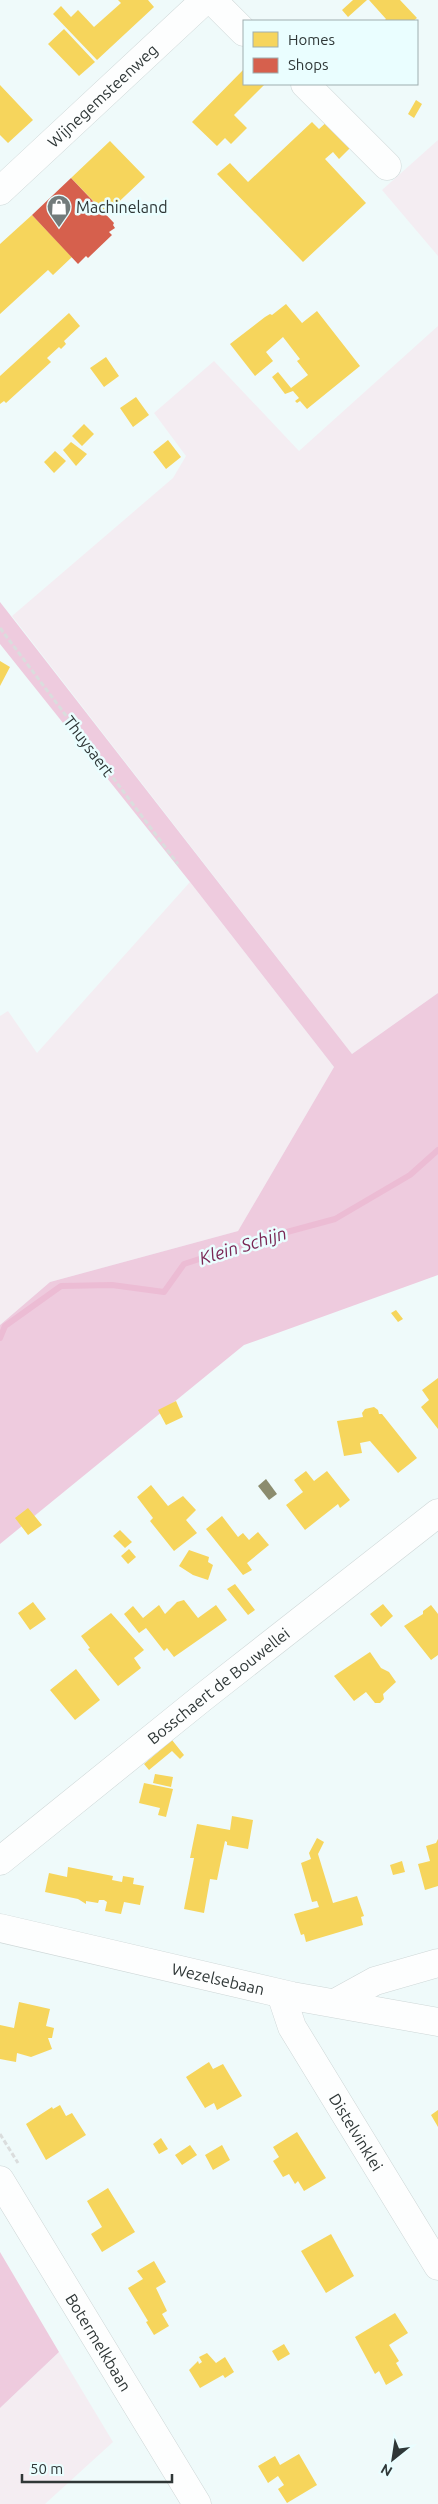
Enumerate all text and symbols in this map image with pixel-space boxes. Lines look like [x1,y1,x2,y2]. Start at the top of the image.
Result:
legend [243,20,418,85]
text: Homes [288,31,335,48]
street label: Wijnegemsteenweg [44,40,161,151]
text: Shops [288,56,329,73]
shop icon: Machineland [46,194,72,228]
place label: Machineland [76,198,168,216]
street label: Thuysaert [60,712,118,780]
water label: Klein Schijn [197,1222,289,1268]
street label: Bosschaert de Bouwellei [144,1624,293,1747]
street label: Wezelsebaan [170,1959,266,1998]
street label: Distelvinklei [326,2090,387,2174]
street label: Botermelkbaan [62,2290,135,2394]
north arrow [368,2434,418,2484]
scale bar [22,2452,172,2484]
text: 50 m [30,2460,63,2477]
text: N [378,2461,395,2480]

